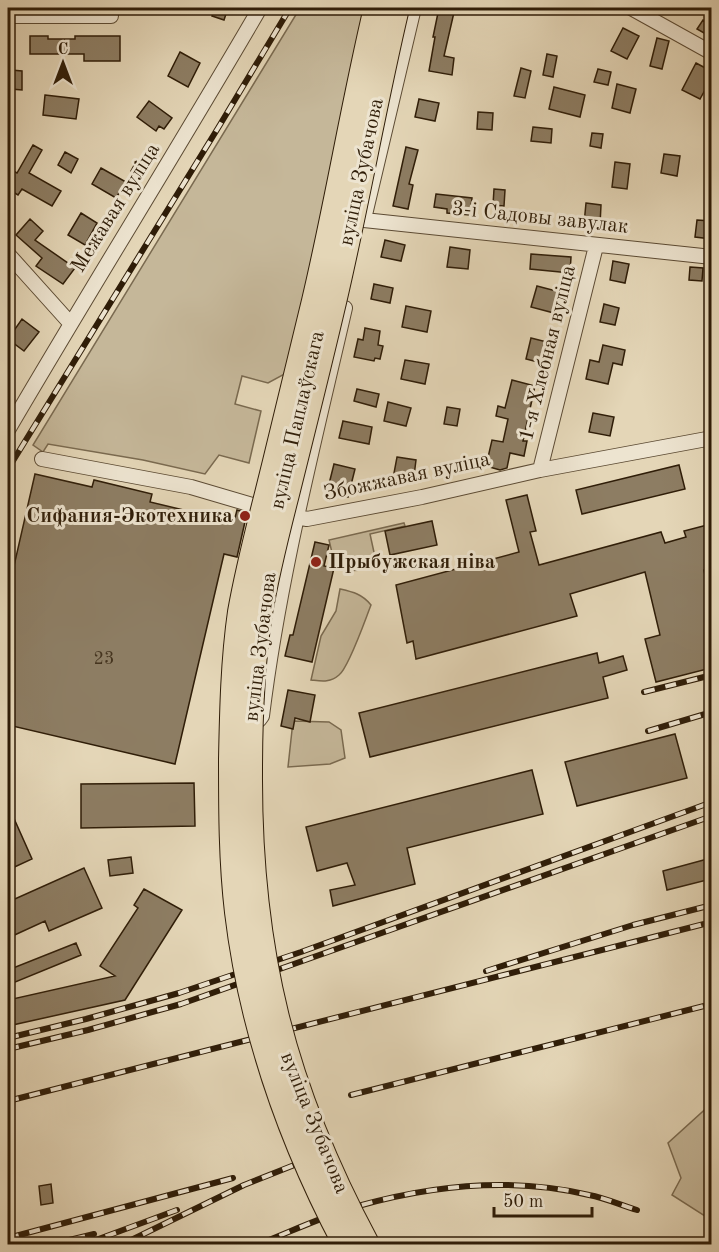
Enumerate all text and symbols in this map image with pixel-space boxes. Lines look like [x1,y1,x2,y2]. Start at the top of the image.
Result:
north arrow [33,33,93,93]
text: С [58,42,68,58]
street label: вуліца Зубачова [336,96,388,248]
street label: Межавая вуліца [68,140,164,276]
street label: 3-і Садовы завулак [451,198,630,238]
street label: 1-я Хлебная вуліца [516,263,580,443]
street label: вуліца Паплаўскага [267,329,329,511]
street label: Збожжавая вуліца [322,449,492,505]
place label: Сифания-Экотехника [26,506,233,527]
marker: Сифания-Экотехника [238,509,252,523]
place label: Прыбужская ніва [328,552,496,573]
marker: Прыбужская ніва [309,555,323,569]
street label: вуліца Зубачова [241,571,281,723]
house number: 23 [94,650,114,668]
street label: вуліца Зубачова [276,1049,352,1197]
scale bar [494,1180,592,1218]
text: 50 m [503,1193,543,1211]

